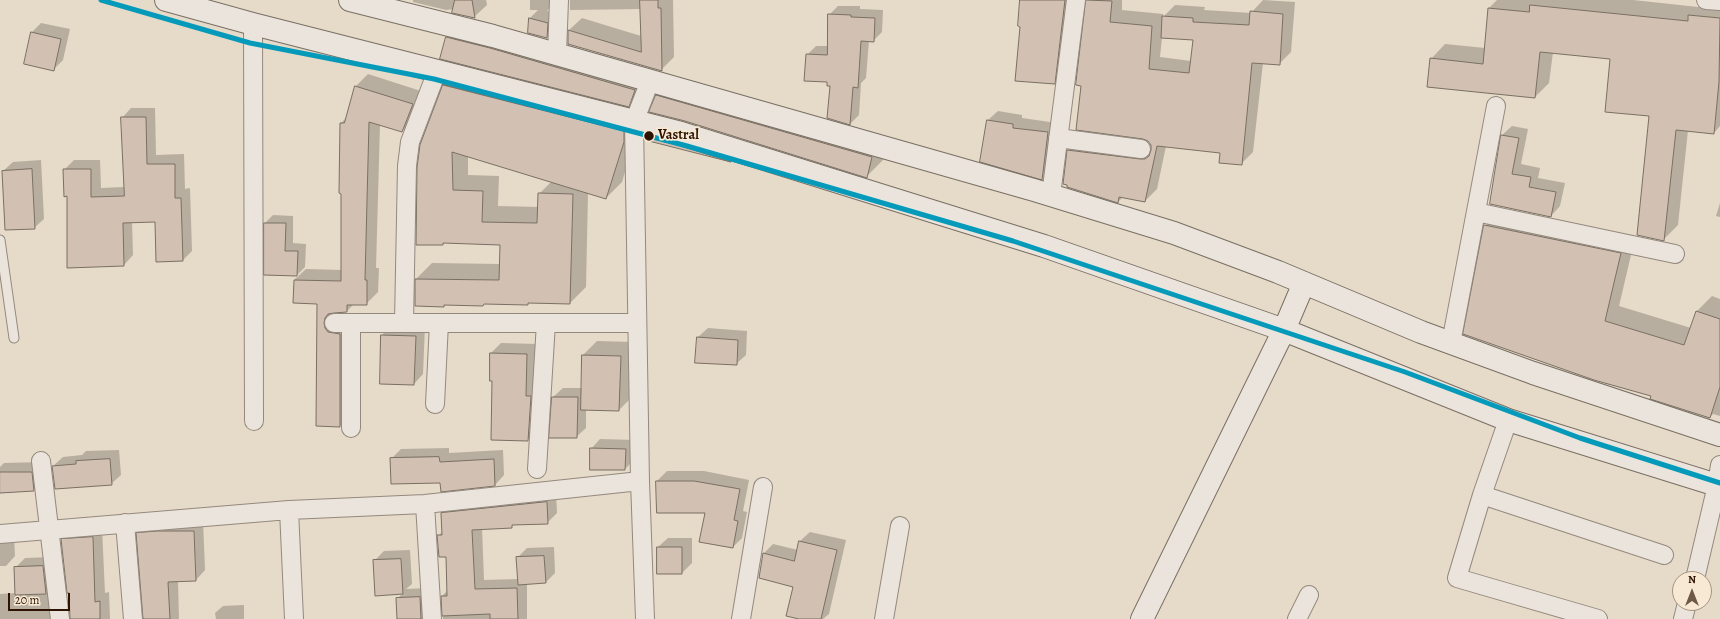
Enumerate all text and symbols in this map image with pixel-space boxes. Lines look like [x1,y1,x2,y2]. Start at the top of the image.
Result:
place label: Vastral [658,128,699,144]
marker: Vastral [642,129,656,143]
north arrow [1672,571,1712,611]
text: N [1688,572,1696,587]
scale bar [10,585,72,611]
text: 20 m [15,592,39,608]

